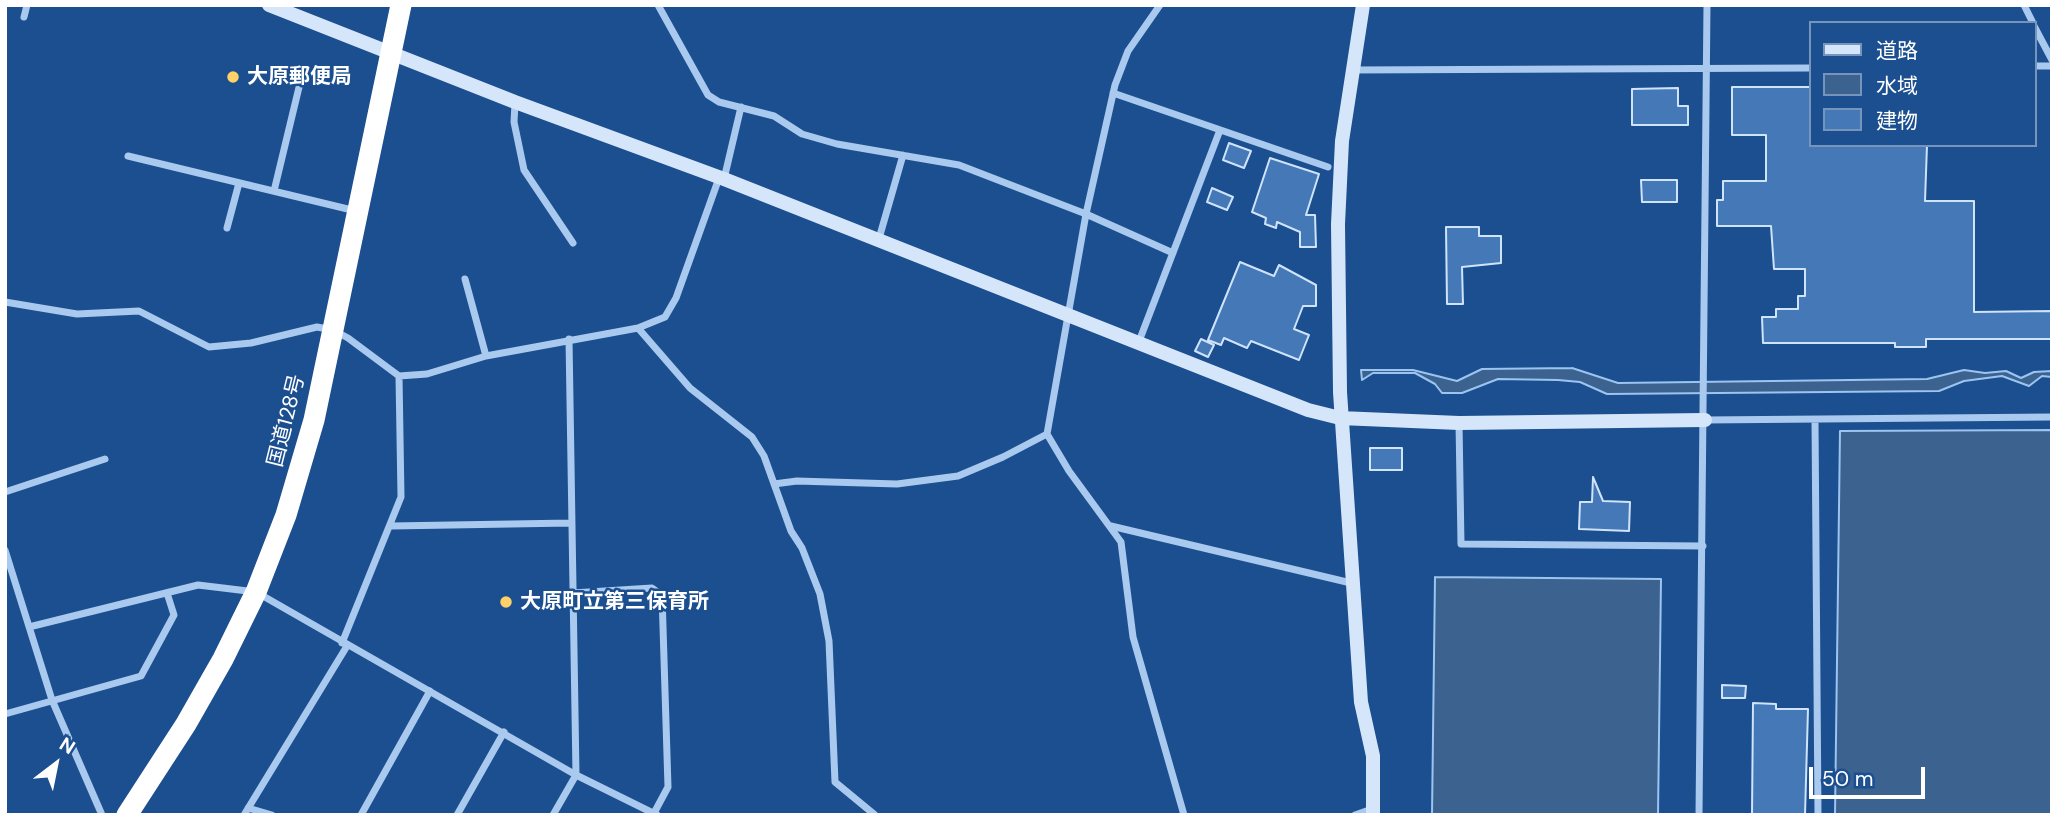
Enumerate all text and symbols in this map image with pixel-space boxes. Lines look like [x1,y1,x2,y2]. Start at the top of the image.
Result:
legend [1808,21,2036,147]
text: 道路 [1876,37,1918,65]
place label: 大原郵便局 [247,64,352,90]
marker: 大原郵便局 [225,69,241,85]
text: 水域 [1876,72,1918,100]
text: 建物 [1876,107,1918,135]
street label: 国道128号 [263,372,311,470]
place label: 大原町立第三保育所 [520,589,709,615]
marker: 大原町立第三保育所 [498,594,514,610]
north arrow [21,729,91,799]
text: N [55,731,80,760]
scale bar [1812,754,1927,798]
text: 50 m [1822,765,1873,793]

